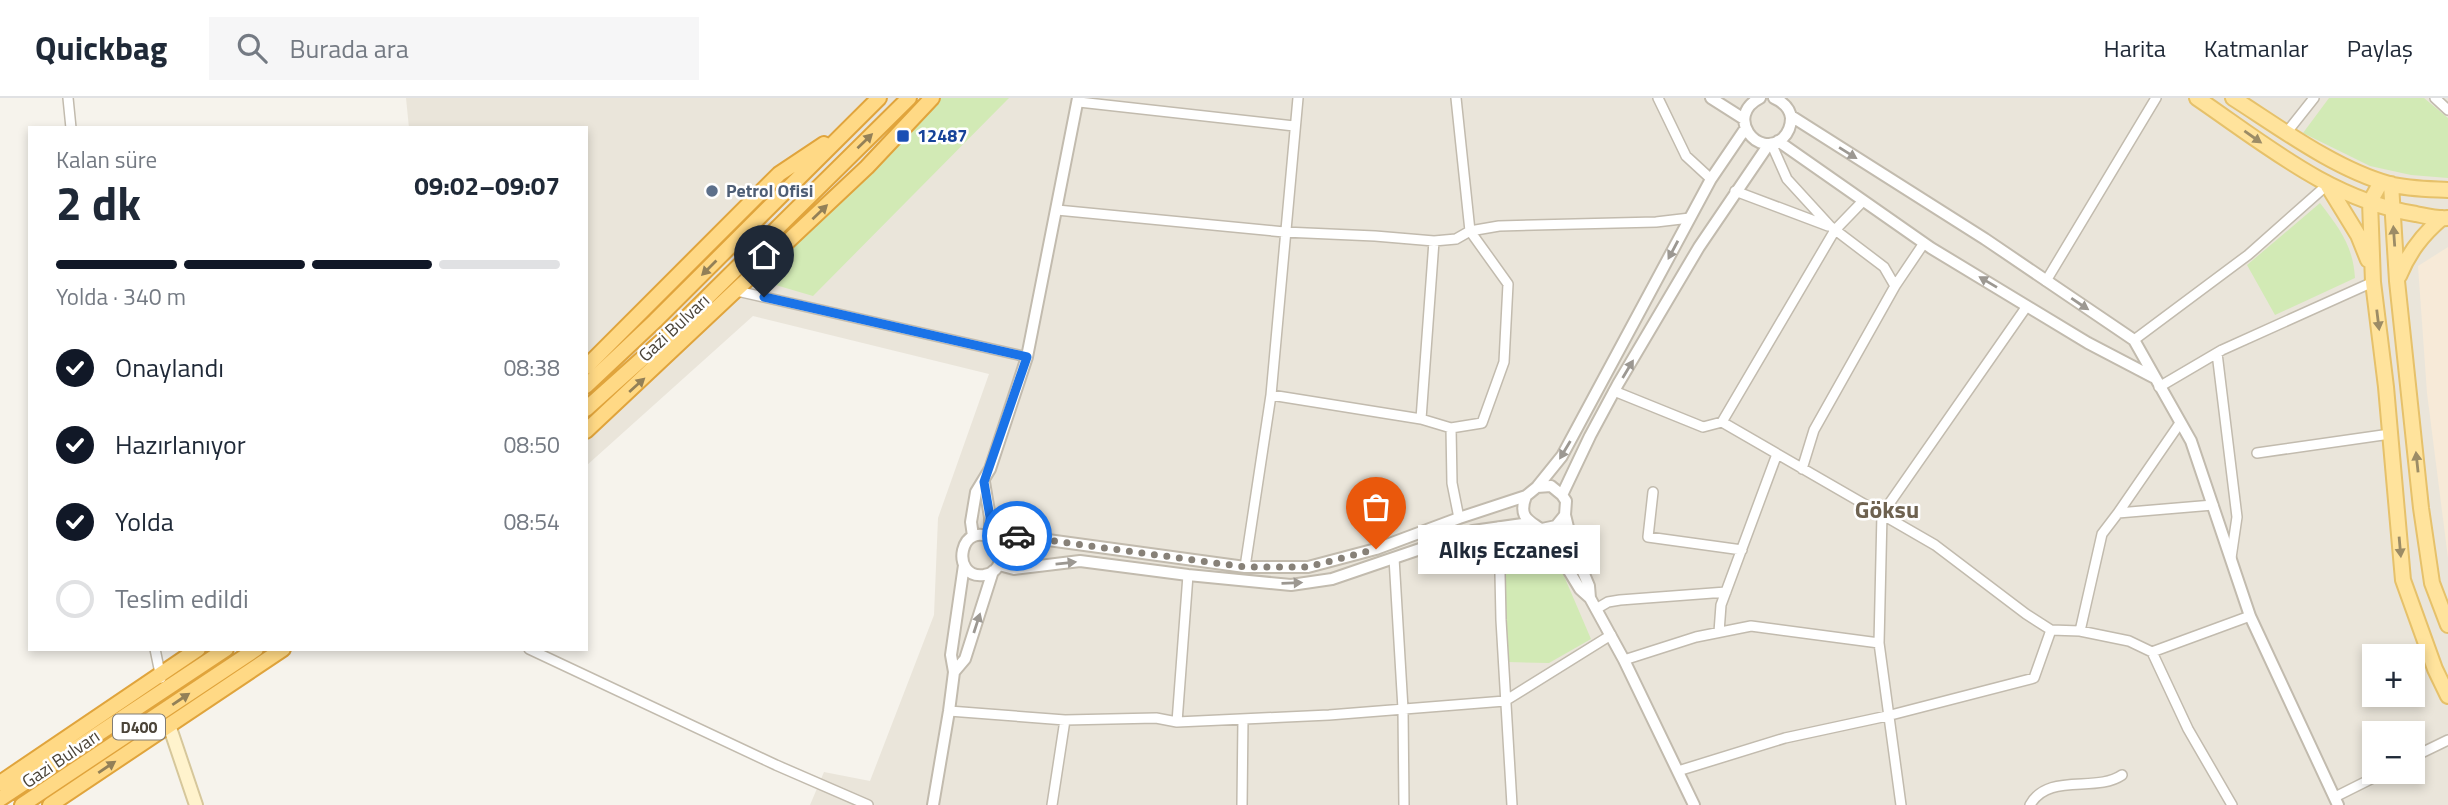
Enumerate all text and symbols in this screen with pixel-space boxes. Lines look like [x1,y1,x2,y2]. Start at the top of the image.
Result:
search box [209,17,699,80]
text: Quickbag [35,23,167,73]
icon: search [233,29,271,67]
text: Burada ara [289,29,409,68]
text: Harita [2103,30,2166,66]
text: Katmanlar [2204,30,2309,66]
text: Paylaş [2347,30,2413,66]
place label: 12487 [917,122,967,149]
marker: 12487 [895,128,911,144]
one-way arrow [2244,130,2262,144]
one-way arrow [856,133,873,149]
text: Kalan süre [56,142,157,177]
one-way arrow [1839,146,1858,159]
text: 09:02–09:07 [414,166,560,205]
text: 2 dk [56,168,141,238]
place label: Petrol Ofisi [726,177,813,204]
marker: Petrol Ofisi [704,183,720,199]
one-way arrow [811,204,828,220]
pin [734,225,794,297]
one-way arrow [2388,225,2399,247]
icon: home [745,236,783,274]
one-way arrow [1667,240,1679,260]
one-way arrow [701,259,718,276]
one-way arrow [1978,276,1997,289]
text: Yolda · 340 m [56,279,186,314]
street label: Gazi Bulvarı [632,288,715,368]
one-way arrow [2071,297,2089,311]
one-way arrow [2372,310,2383,332]
text: Onaylandı [115,348,224,387]
icon: check [56,349,94,387]
text: 08:38 [503,350,560,385]
one-way arrow [1621,359,1634,378]
one-way arrow [628,377,645,393]
text: Hazırlanıyor [115,425,246,464]
icon: check [56,426,94,464]
text: 08:50 [503,427,560,462]
one-way arrow [1558,441,1571,460]
one-way arrow [2411,451,2422,473]
pin [1346,477,1406,549]
icon: bag [1357,488,1395,526]
district label: Göksu [1855,491,1919,527]
courier [982,501,1052,571]
text: Yolda [115,502,174,541]
icon: check [56,503,94,541]
text: 08:54 [503,504,560,539]
icon: car [998,517,1036,555]
callout: Alkış Eczanesi [1418,524,1600,574]
text: Alkış Eczanesi [1439,532,1579,567]
one-way arrow [2395,536,2406,558]
one-way arrow [1056,557,1078,568]
one-way arrow [1282,578,1304,589]
text: Teslim edildi [115,579,249,618]
one-way arrow [972,612,982,633]
map controls [2362,644,2425,784]
button: + [2362,644,2425,707]
one-way arrow [171,693,191,706]
road number: D400 [113,714,165,740]
button: − [2362,721,2425,784]
street label: Gazi Bulvarı [16,723,105,795]
one-way arrow [97,761,116,774]

